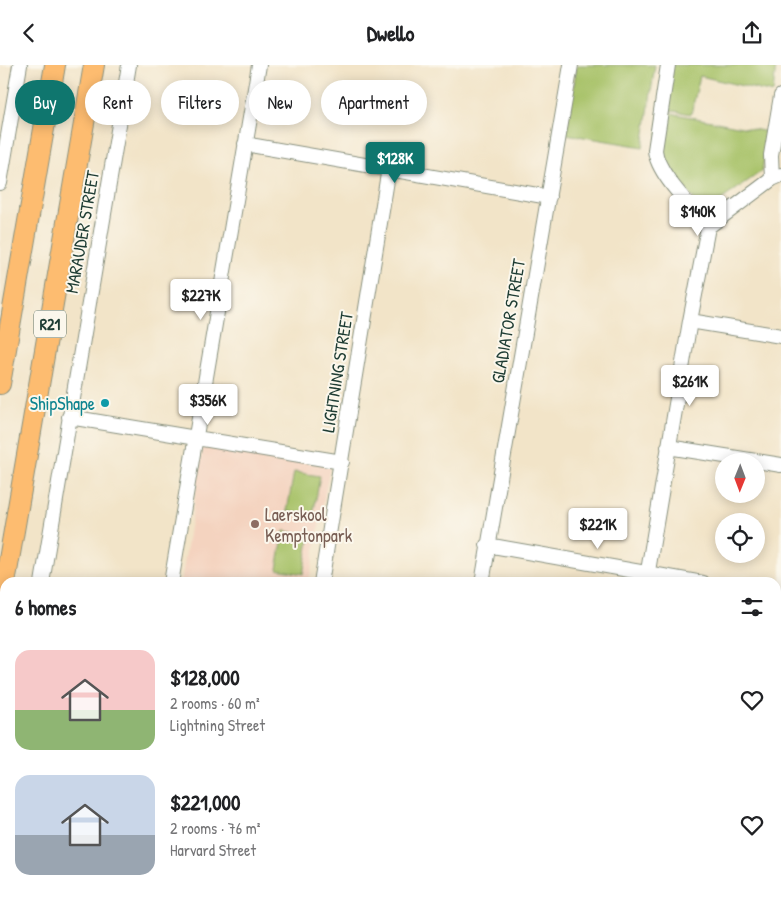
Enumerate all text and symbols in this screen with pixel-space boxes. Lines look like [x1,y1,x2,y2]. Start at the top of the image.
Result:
text: Dwello [367,18,414,48]
icon: back [15,19,43,47]
icon: share [738,19,766,47]
chip: Buy [15,80,75,125]
chip: Rent [85,80,151,125]
chip: Filters [161,80,239,125]
chip: New [249,80,311,125]
chip: Apartment [321,80,427,125]
pin: $128K [360,141,430,184]
text: $128K [377,147,413,169]
street label: MARAUDER STREET [59,168,105,295]
pin: $140K [663,195,733,237]
text: $140K [680,200,716,222]
street label: GLADIATOR STREET [485,256,531,385]
pin: $227K [166,279,236,321]
text: $227K [181,284,221,306]
street label: LIGHTNING STREET [315,309,359,434]
road number: R21 [34,310,66,337]
pin: $261K [655,365,725,407]
text: $261K [672,370,708,392]
pin: $356K [173,383,243,426]
text: $356K [190,389,226,411]
place label: ShipShape [30,391,95,416]
marker: ShipShape [99,397,111,409]
north arrow [715,453,765,503]
map controls [715,453,765,563]
place label: Laerskool Kemptonpark [265,502,353,548]
pin: $221K [563,507,633,550]
text: $221K [579,513,617,535]
button: locate [715,513,765,563]
marker: Laerskool Kemptonpark [249,518,261,530]
text: 6 homes [15,593,76,622]
icon: filters [738,593,766,621]
text: $128,000 [170,663,240,692]
icon: home [55,670,115,730]
icon: heart [738,686,766,714]
text: 2 rooms · 60 m² [170,692,260,714]
text: Lightning Street [170,714,265,736]
text: $221,000 [170,788,240,817]
icon: home [55,795,115,855]
icon: heart [738,811,766,839]
text: 2 rooms · 76 m² [170,817,260,839]
text: Harvard Street [170,839,256,861]

